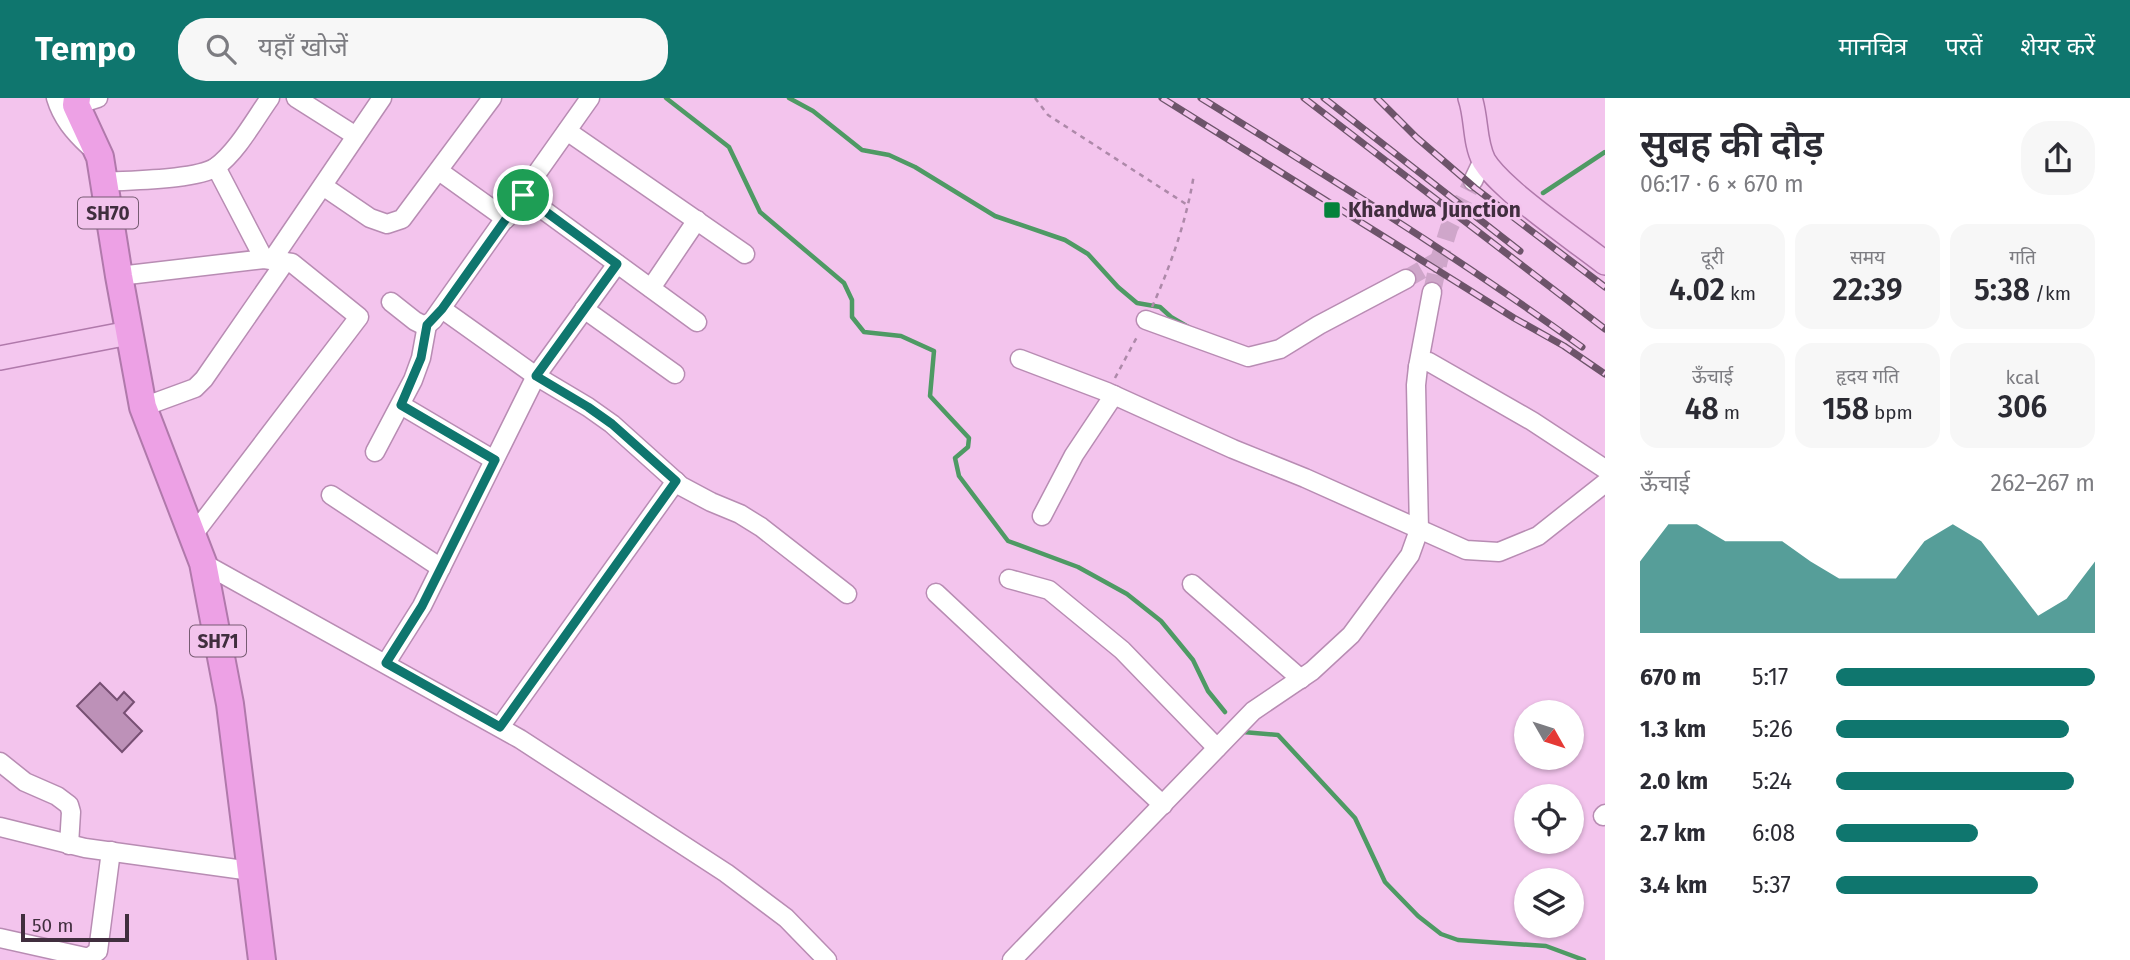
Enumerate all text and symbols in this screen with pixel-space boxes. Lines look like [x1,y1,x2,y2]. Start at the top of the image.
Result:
search box [178,18,668,81]
text: Tempo [35,29,136,69]
icon: search [202,30,240,68]
text: यहाँ खोजें [258,32,348,63]
text: मानचित्र [1839,33,1907,61]
text: परतें [1945,33,1982,61]
text: शेयर करें [2020,33,2095,61]
text: सुबह की दौड़ [1640,121,1824,167]
button: share [2021,121,2095,195]
pin [493,165,553,225]
text: 06:17 · 6 × 670 m [1640,170,1804,198]
icon: arrive [504,176,542,214]
road number: SH70 [78,197,138,228]
place label: Khandwa Junction [1348,197,1521,223]
marker: Khandwa Junction [1322,200,1342,220]
text: दूरी [1701,246,1724,269]
text: समय [1850,246,1885,269]
text: गति [2009,246,2036,269]
text: 4.02 [1669,272,1725,308]
text: 22:39 [1832,272,1903,308]
text: 5:38 [1974,272,2030,308]
text: km [1725,282,1756,305]
text: /km [2030,282,2071,305]
text: ऊँचाई [1692,365,1733,388]
text: हृदय गति [1836,365,1899,388]
text: kcal [2005,366,2040,389]
text: 306 [1998,389,2047,425]
text: 48 [1685,391,1719,427]
text: 158 [1822,391,1869,427]
text: m [1719,401,1740,424]
text: bpm [1869,401,1913,424]
text: ऊँचाई [1640,469,1690,497]
text: 262–267 m [1991,469,2095,497]
road number: SH71 [190,626,246,656]
text: 670 m [1640,663,1701,691]
text: 5:17 [1752,663,1788,691]
north arrow [1514,700,1584,770]
map controls [1514,700,1584,938]
text: 1.3 km [1640,715,1706,743]
text: 5:26 [1752,715,1793,743]
text: 2.0 km [1640,767,1708,795]
text: 5:24 [1752,767,1792,795]
button: locate [1514,784,1584,854]
text: 2.7 km [1640,819,1706,847]
text: 6:08 [1752,819,1795,847]
button: layers [1514,868,1584,938]
text: 3.4 km [1640,871,1708,899]
text: 5:37 [1752,871,1791,899]
scale bar [21,911,130,943]
text: 50 m [32,914,73,937]

